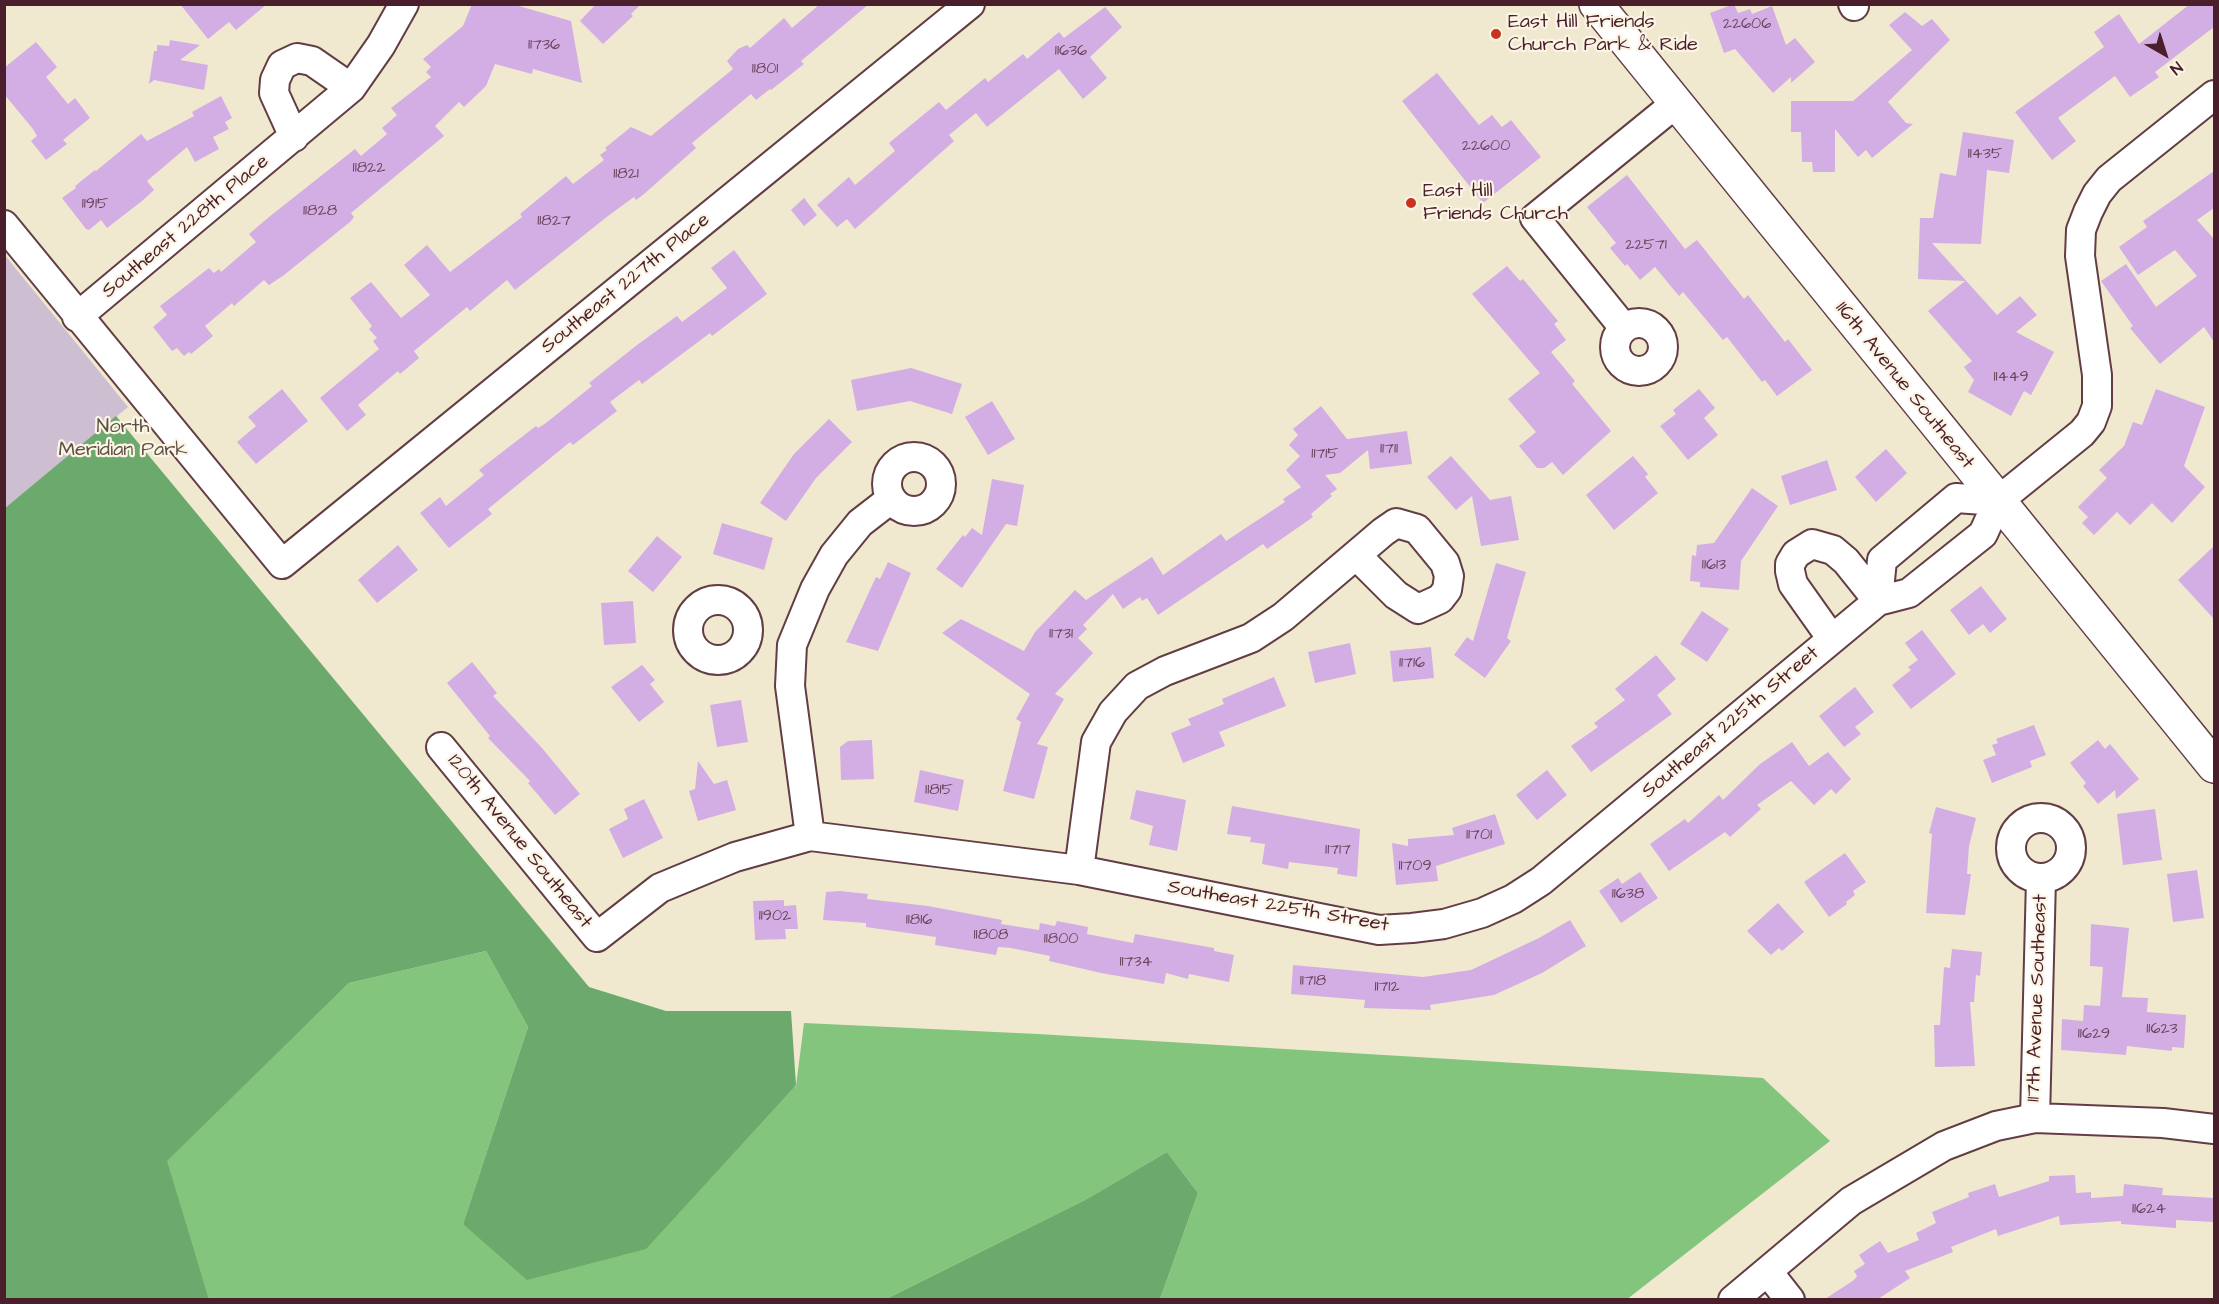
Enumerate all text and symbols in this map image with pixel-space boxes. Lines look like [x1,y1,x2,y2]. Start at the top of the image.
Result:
place label: East Hill Friends Church Park & Ride [1508,11,1698,58]
house number: 22606 [1723,15,1771,35]
north arrow [2135,24,2195,84]
marker: East Hill Friends Church Park & Ride [1489,27,1503,41]
house number: 11736 [528,36,560,56]
house number: 11636 [1055,42,1087,62]
text: N [2166,56,2187,80]
house number: 11801 [752,60,778,80]
house number: 22600 [1462,137,1510,157]
house number: 11435 [1968,145,2002,165]
street label: Southeast 228th Place [98,150,274,304]
house number: 11822 [353,159,385,179]
house number: 11821 [613,165,639,185]
place label: East Hill Friends Church [1423,180,1568,227]
house number: 11915 [82,195,108,215]
marker: East Hill Friends Church [1404,196,1418,210]
house number: 11828 [303,202,337,222]
street label: Southeast 227th Place [537,209,715,359]
house number: 11827 [537,212,571,232]
house number: 22571 [1625,236,1667,256]
street label: 116th Avenue Southeast [1829,298,1979,474]
house number: 11449 [1994,368,2028,388]
park label: North Meridian Park [58,416,188,463]
house number: 11711 [1380,440,1398,460]
house number: 11715 [1311,445,1339,465]
house number: 11613 [1702,556,1726,576]
house number: 11731 [1049,625,1073,645]
street label: Southeast 225th Street [1637,642,1825,804]
house number: 11716 [1399,654,1425,674]
street label: 120th Avenue Southeast [441,750,597,934]
house number: 11815 [925,781,953,801]
house number: 11701 [1466,826,1492,846]
house number: 11717 [1325,841,1351,861]
house number: 11709 [1398,857,1432,877]
street label: Southeast 225th Street [1166,876,1390,938]
house number: 11638 [1612,885,1644,905]
street label: 117th Avenue Southeast [2022,894,2054,1102]
house number: 11902 [759,907,791,927]
house number: 11816 [906,911,932,931]
house number: 11808 [974,926,1008,946]
house number: 11800 [1044,930,1078,950]
house number: 11734 [1120,953,1152,973]
house number: 11718 [1300,972,1326,992]
house number: 11712 [1374,978,1400,998]
house number: 11623 [2146,1020,2178,1040]
house number: 11629 [2078,1025,2110,1045]
house number: 11624 [2132,1200,2166,1220]

